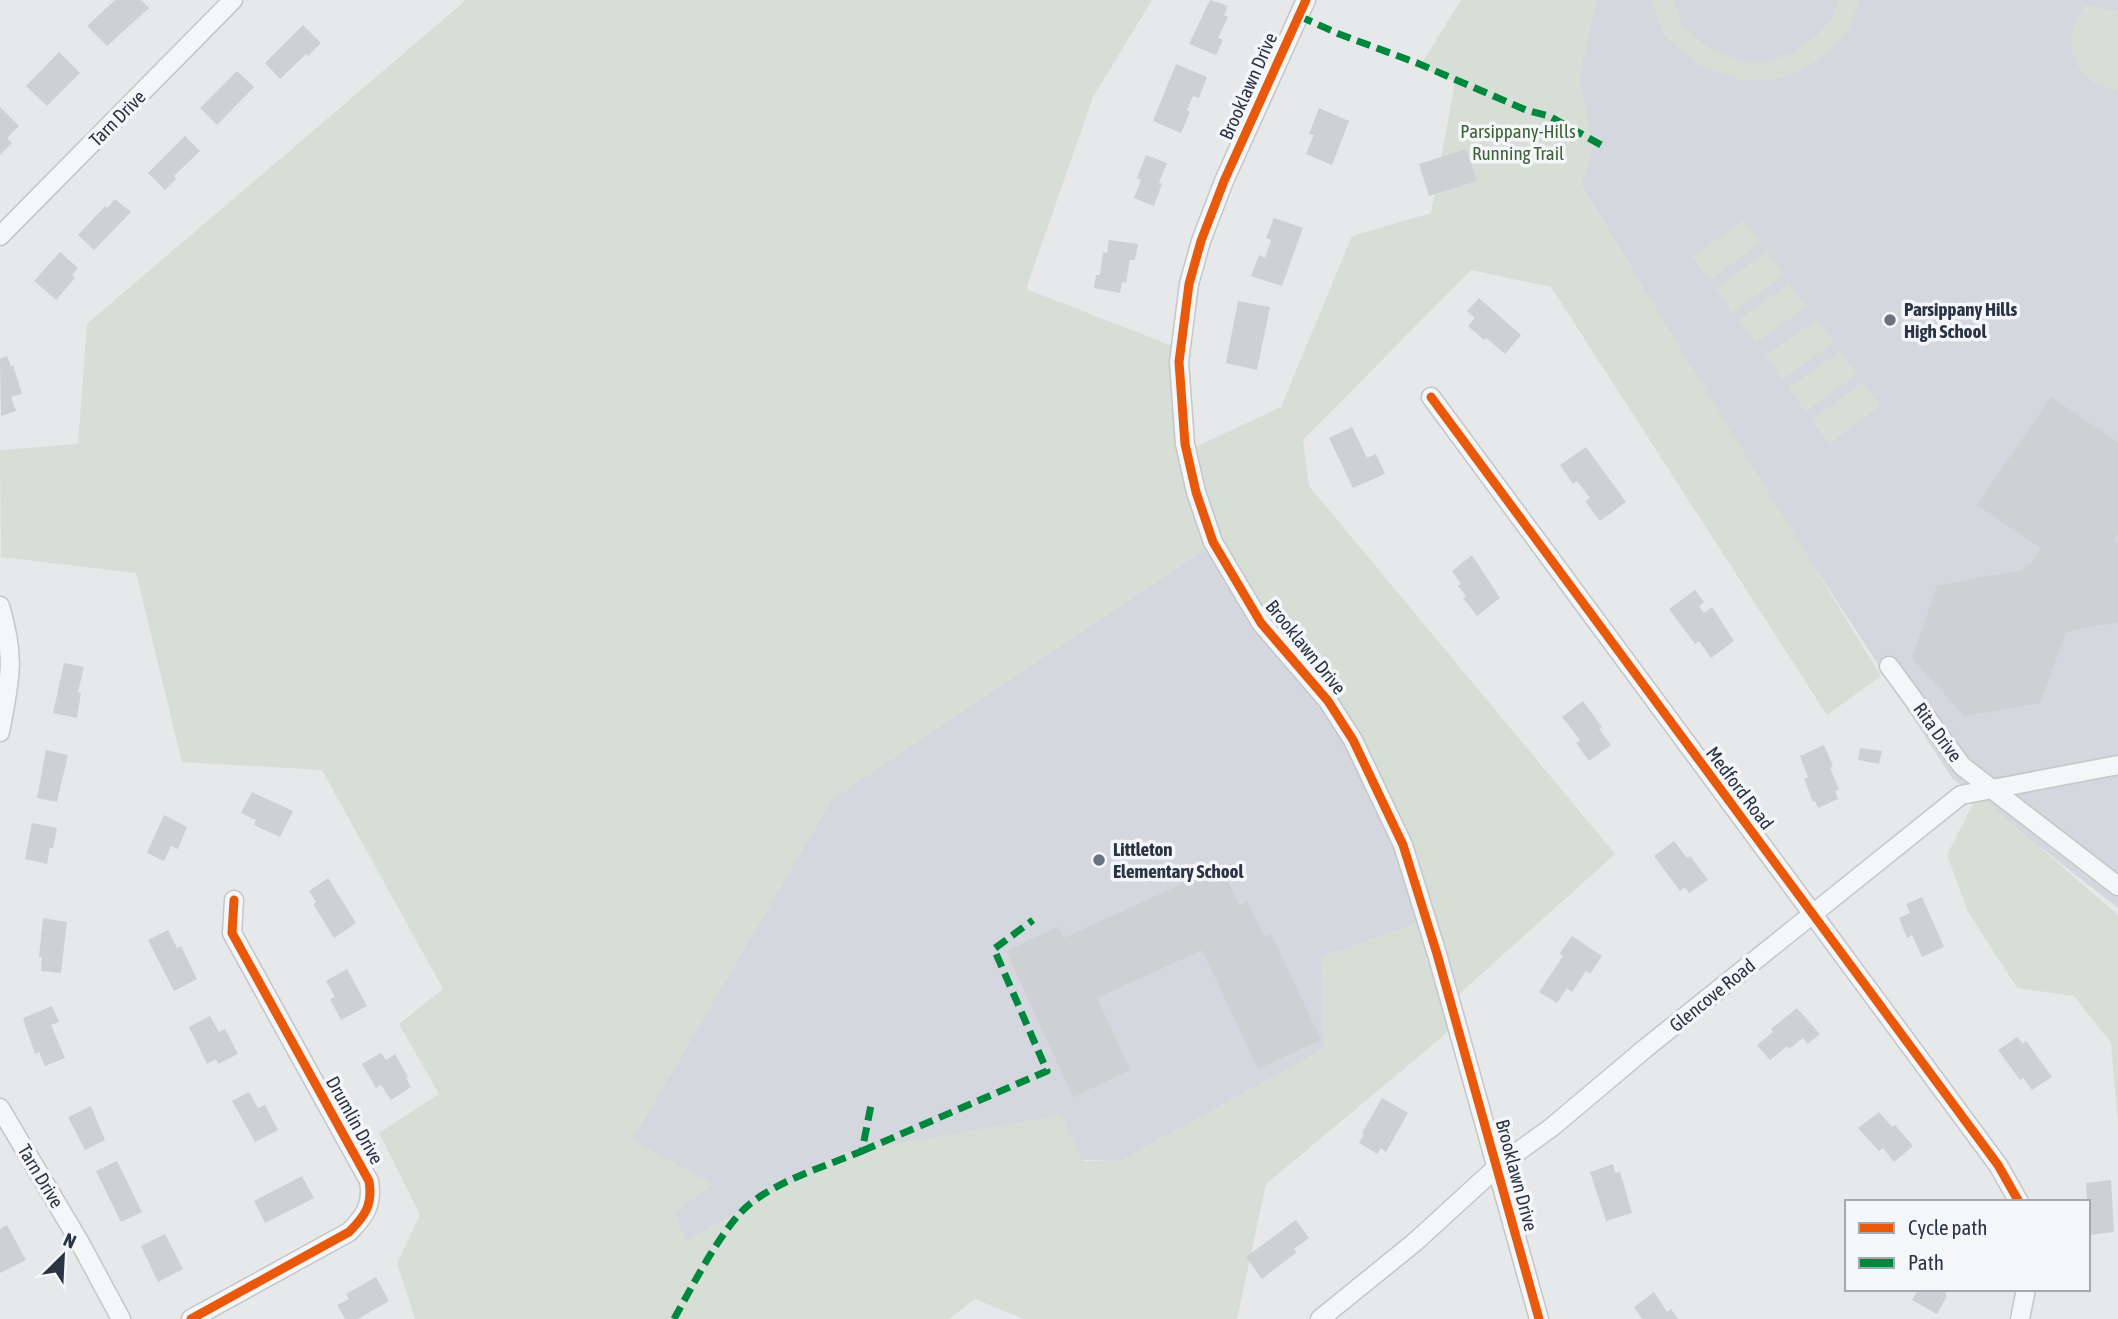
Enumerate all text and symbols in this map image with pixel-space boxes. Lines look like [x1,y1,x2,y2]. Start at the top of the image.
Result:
street label: Brooklawn Drive [1215,29,1281,143]
street label: Tarn Drive [84,85,150,151]
park label: Parsippany-Hills Running Trail [1460,120,1576,164]
place label: Parsippany Hills High School [1904,298,2017,342]
marker: Parsippany Hills High School [1882,312,1898,328]
street label: Brooklawn Drive [1261,595,1351,699]
street label: Rita Drive [1909,698,1967,766]
street label: Medford Road [1702,742,1778,834]
place label: Littleton Elementary School [1113,838,1245,882]
marker: Littleton Elementary School [1091,852,1107,868]
street label: Glencove Road [1665,954,1759,1036]
street label: Drumlin Drive [322,1072,388,1168]
street label: Brooklawn Drive [1492,1117,1542,1233]
street label: Tarn Drive [14,1140,68,1212]
legend [1845,1200,2090,1291]
text: Cycle path [1908,1215,1987,1239]
north arrow [28,1221,98,1291]
text: N [60,1228,80,1253]
text: Path [1908,1250,1944,1274]

